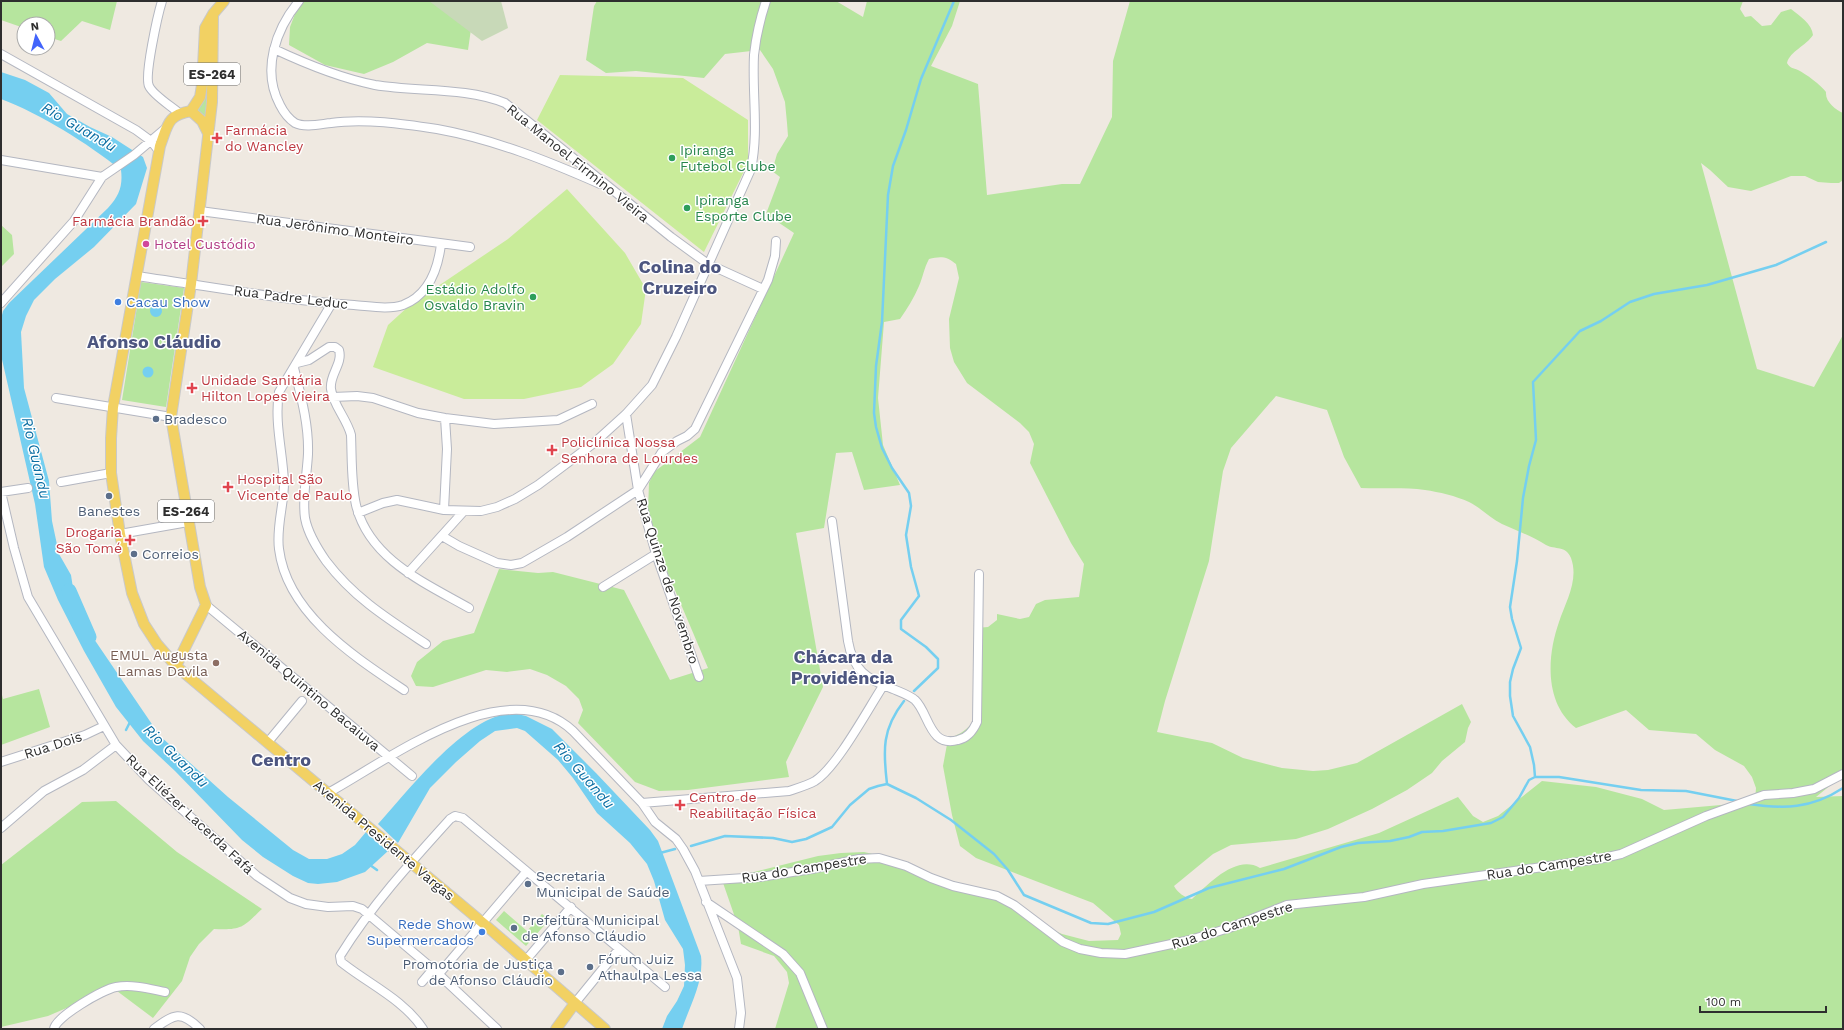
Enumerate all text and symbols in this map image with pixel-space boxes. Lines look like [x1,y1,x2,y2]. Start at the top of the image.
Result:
north arrow [16,16,56,56]
text: N [30,20,40,34]
road number: ES-264 [184,63,240,85]
water label: Rio Guandu [38,98,120,156]
street label: Rua Manoel Firmino Vieira [504,101,652,225]
place label: Farmácia do Wancley [225,122,304,154]
marker: Farmácia do Wancley [212,133,222,143]
place label: Ipiranga Futebol Clube [680,142,776,174]
marker: Ipiranga Futebol Clube [667,153,677,163]
place label: Ipiranga Esporte Clube [695,192,792,224]
marker: Ipiranga Esporte Clube [682,203,692,213]
street label: Rua Jerônimo Monteiro [255,210,415,248]
place label: Farmácia Brandão [72,213,195,229]
marker: Farmácia Brandão [198,216,208,226]
place label: Hotel Custódio [154,236,256,252]
marker: Hotel Custódio [141,239,151,249]
district label: Colina do Cruzeiro [639,256,722,298]
place label: Estádio Adolfo Osvaldo Bravin [424,281,525,313]
street label: Rua Padre Leduc [233,282,349,312]
marker: Estádio Adolfo Osvaldo Bravin [528,292,538,302]
place label: Cacau Show [126,294,211,310]
marker: Cacau Show [113,297,123,307]
district label: Afonso Cláudio [87,331,221,352]
place label: Unidade Sanitária Hilton Lopes Vieira [201,372,330,404]
marker: Unidade Sanitária Hilton Lopes Vieira [186,382,198,394]
place label: Bradesco [164,411,227,427]
marker: Bradesco [151,414,161,424]
water label: Rio Guandu [18,415,54,501]
place label: Policlínica Nossa Senhora de Lourdes [561,434,698,466]
marker: Policlínica Nossa Senhora de Lourdes [546,444,558,456]
place label: Hospital São Vicente de Paulo [237,471,352,503]
marker: Hospital São Vicente de Paulo [222,481,234,493]
marker: Banestes [104,491,114,501]
street label: Rua Quinze de Novembro [634,496,702,666]
road number: ES-264 [158,500,214,522]
place label: Banestes [78,503,140,519]
place label: Drogaria São Tomé [56,524,122,556]
marker: Drogaria São Tomé [125,535,135,545]
place label: Correios [142,546,199,562]
marker: Correios [129,549,139,559]
street label: Avenida Quintino Bacaiuva [235,626,383,754]
district label: Chácara da Providência [791,646,896,688]
place label: EMUL Augusta Lamas Davila [110,647,208,679]
marker: EMUL Augusta Lamas Davila [211,658,221,668]
water label: Rio Guandu [140,721,212,791]
street label: Rua Dois [22,728,84,762]
water label: Rio Guandu [550,738,618,812]
district label: Centro [251,749,311,770]
street label: Rua Eliézer Lacerda Fafá [123,751,257,877]
street label: Avenida Presidente Vargas [310,776,458,904]
place label: Centro de Reabilitação Física [689,789,817,821]
marker: Centro de Reabilitação Física [674,799,686,811]
street label: Rua do Campestre [1485,847,1613,883]
street label: Rua do Campestre [740,850,868,886]
place label: Secretaria Municipal de Saúde [536,868,670,900]
marker: Secretaria Municipal de Saúde [523,879,533,889]
street label: Rua do Campestre [1169,898,1295,952]
place label: Prefeitura Municipal de Afonso Cláudio [522,912,660,944]
place label: Rede Show Supermercados [367,916,474,948]
marker: Prefeitura Municipal de Afonso Cláudio [509,923,519,933]
marker: Rede Show Supermercados [477,927,487,937]
place label: Fórum Juiz Athaulpa Lessa [598,951,702,983]
place label: Promotoria de Justiça de Afonso Cláudio [402,956,553,988]
marker: Fórum Juiz Athaulpa Lessa [585,962,595,972]
marker: Promotoria de Justiça de Afonso Cláudio [556,967,566,977]
scale bar [1700,988,1826,1014]
text: 100 m [1706,995,1741,1009]

